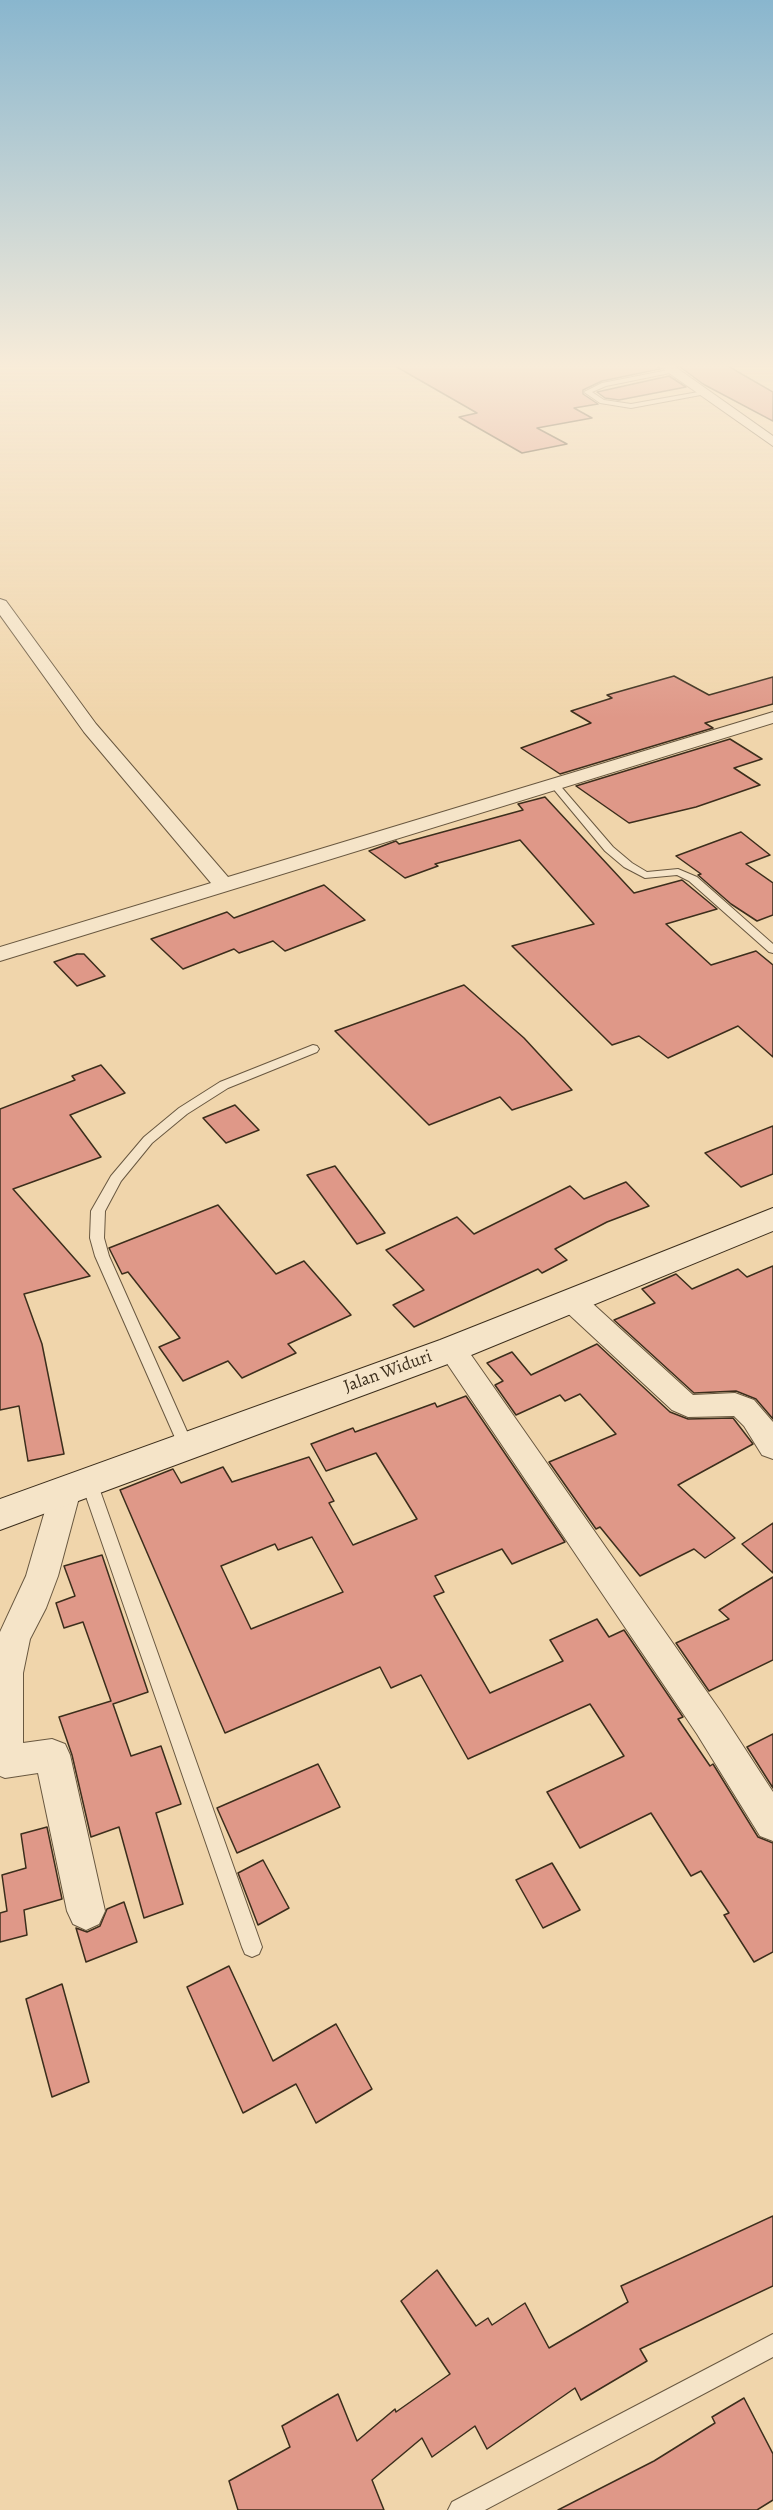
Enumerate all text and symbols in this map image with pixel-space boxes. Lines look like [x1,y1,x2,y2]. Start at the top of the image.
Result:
street label: Jalan Widuri [341,1346,435,1398]

